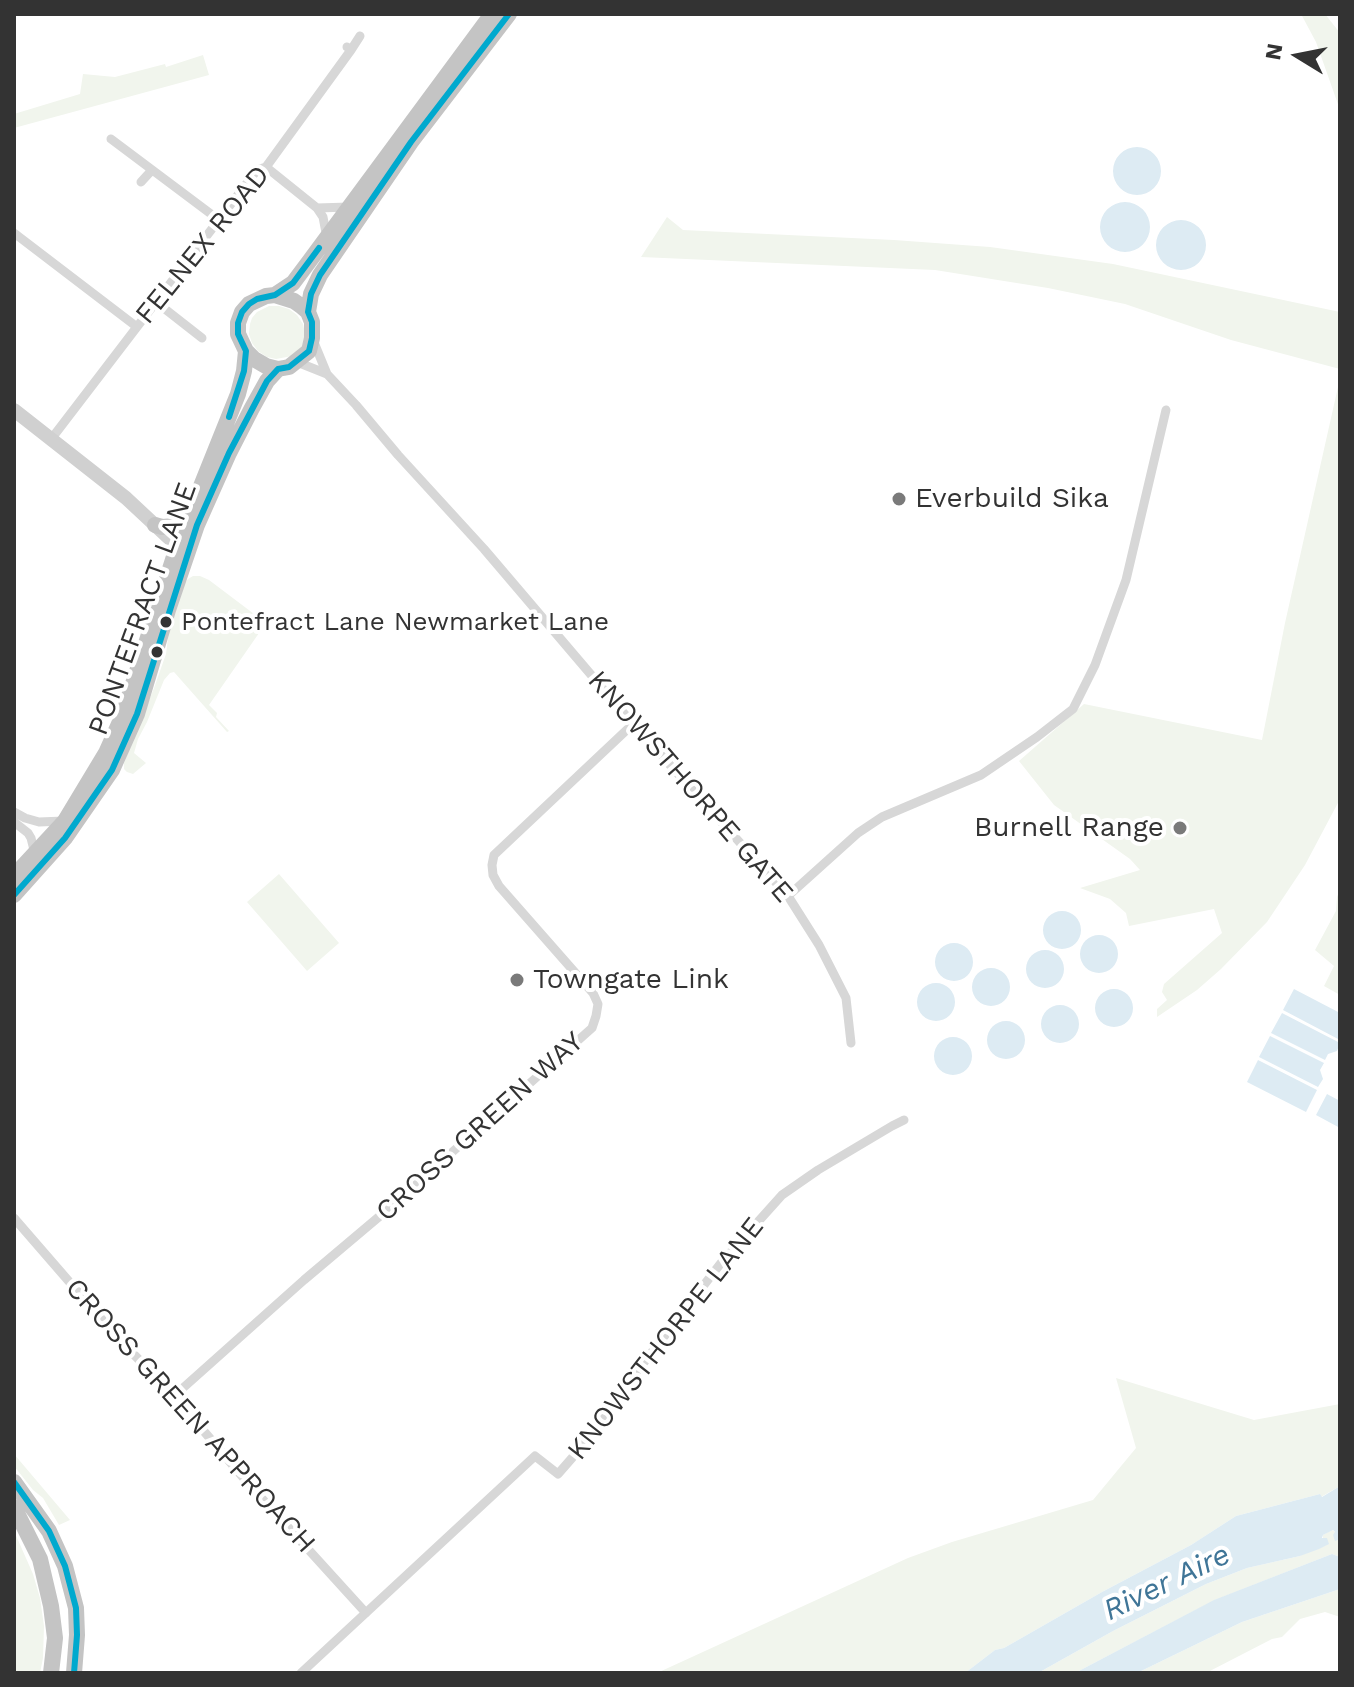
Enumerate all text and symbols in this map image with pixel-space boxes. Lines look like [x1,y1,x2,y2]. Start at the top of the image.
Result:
north arrow [1258,16,1338,96]
text: N [1260,42,1288,62]
street label: FELNEX ROAD [129,159,277,331]
street label: PONTEFRACT LANE [82,478,204,740]
place label: Everbuild Sika [915,482,1109,516]
marker: Everbuild Sika [890,490,908,508]
place label: Pontefract Lane Newmarket Lane [181,606,609,638]
marker: Pontefract Lane Newmarket Lane [158,614,174,630]
unlabelled marker [149,644,165,660]
street label: KNOWSTHORPE GATE [580,664,800,910]
place label: Burnell Range [974,811,1164,845]
marker: Burnell Range [1171,819,1189,837]
place label: Towngate Link [533,963,729,997]
marker: Towngate Link [508,971,526,989]
street label: CROSS GREEN WAY [369,1025,591,1229]
street label: KNOWSTHORPE LANE [561,1211,771,1467]
street label: CROSS GREEN APPROACH [58,1272,322,1560]
water label: River Aire [1098,1537,1236,1629]

